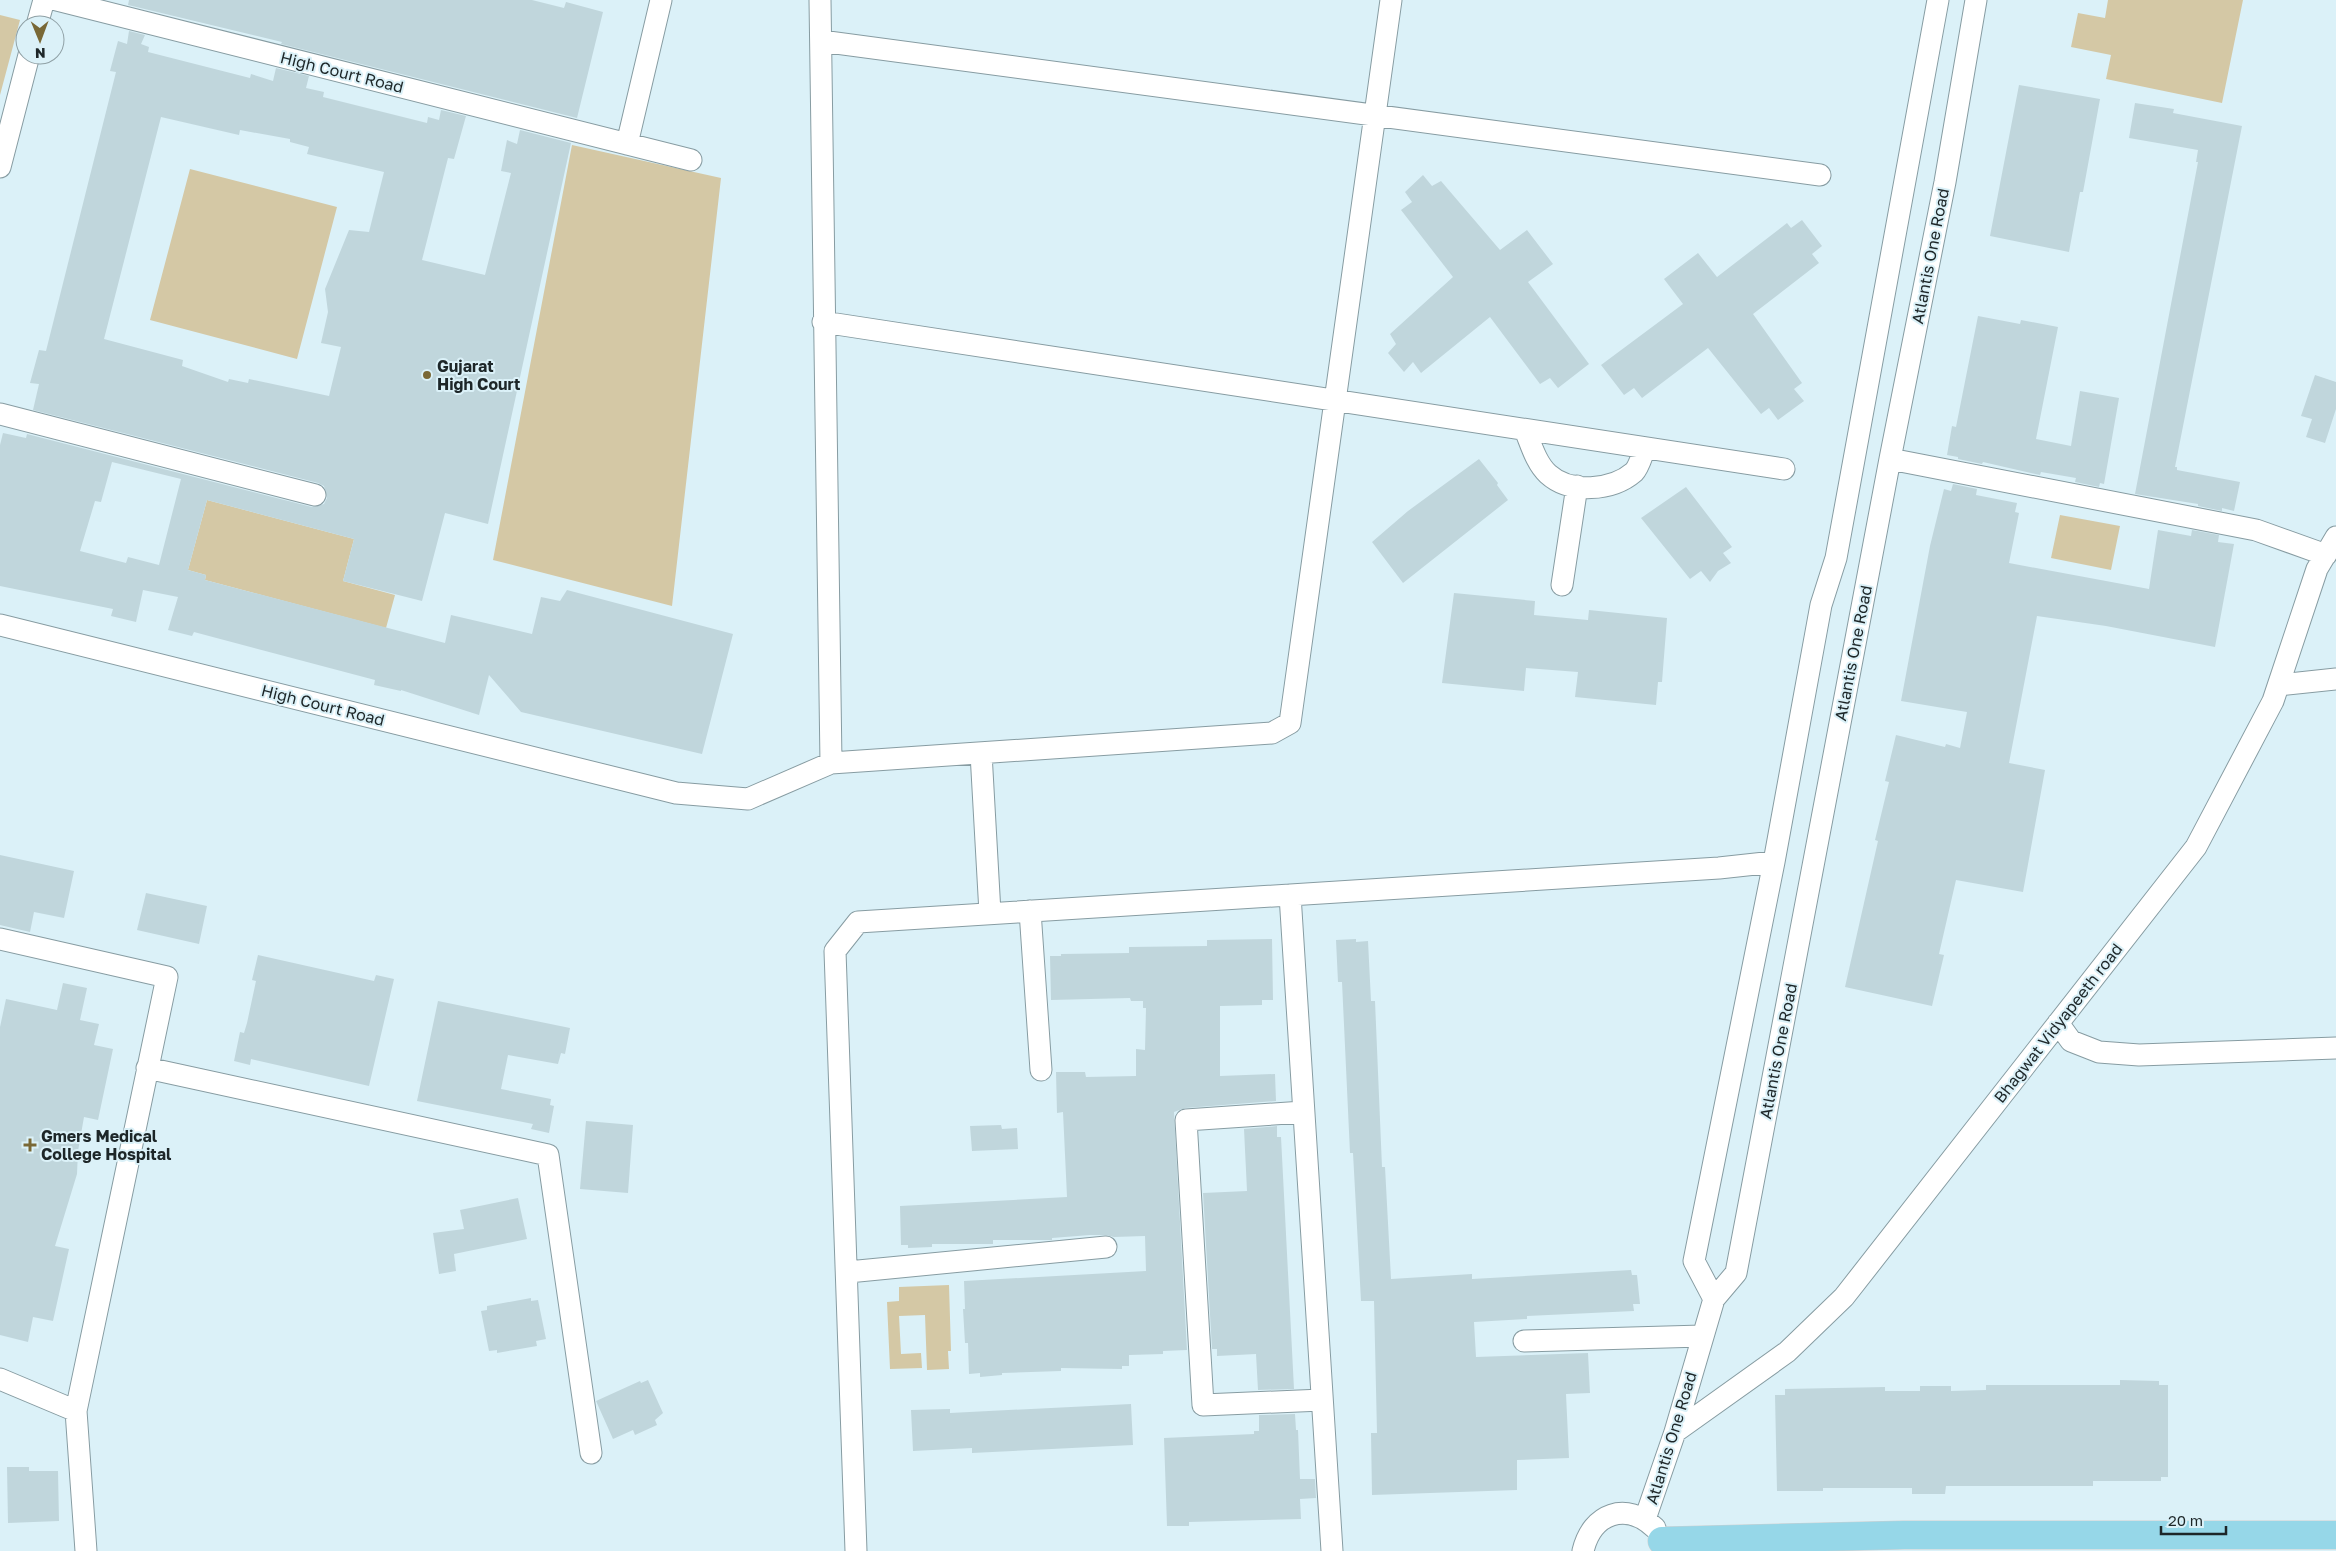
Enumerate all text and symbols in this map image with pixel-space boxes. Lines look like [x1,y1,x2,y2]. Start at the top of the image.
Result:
north arrow [15,15,65,65]
text: N [35,45,46,62]
street label: High Court Road [278,47,406,97]
street label: Atlantis One Road [1907,187,1953,325]
place label: Gujarat High Court [437,356,521,394]
marker: Gujarat High Court [421,369,433,381]
street label: Atlantis One Road [1830,584,1876,722]
street label: High Court Road [259,680,387,730]
street label: Bhagwat Vidyapeeth road [1989,939,2127,1107]
street label: Atlantis One Road [1755,982,1801,1120]
place label: Gmers Medical College Hospital [41,1126,172,1164]
marker: Gmers Medical College Hospital [23,1138,37,1152]
street label: Atlantis One Road [1641,1369,1701,1507]
scale bar [2161,1504,2226,1536]
text: 20 m [2168,1511,2203,1529]

